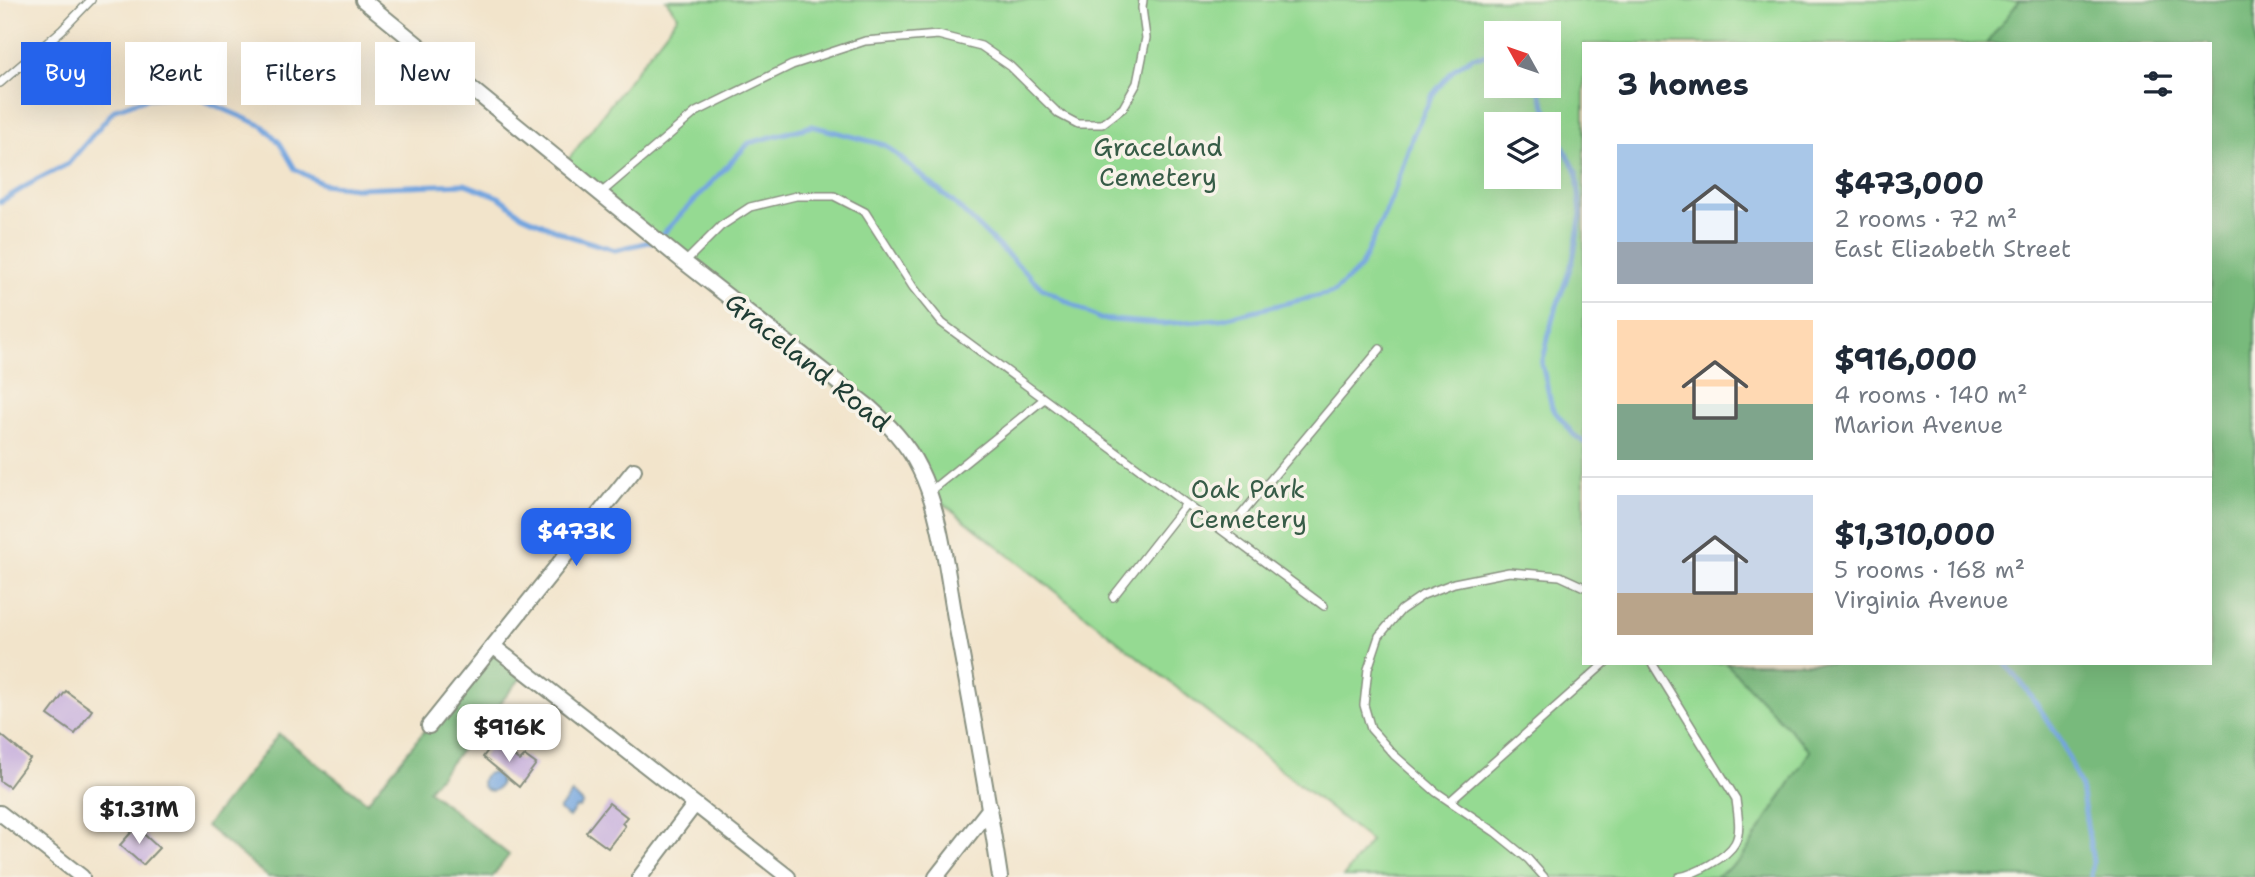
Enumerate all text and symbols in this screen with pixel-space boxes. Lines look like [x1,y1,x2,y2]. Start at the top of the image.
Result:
north arrow [1484,21,1561,98]
map controls [1484,21,1561,189]
chip: Buy [21,42,111,105]
chip: Rent [125,42,227,105]
chip: Filters [241,42,361,105]
chip: New [375,42,475,105]
text: 3 homes [1617,64,1749,105]
icon: filters [2139,65,2177,103]
button: layers [1484,112,1561,189]
park label: Graceland Cemetery [1093,129,1223,194]
text: $473,000 [1834,163,1984,204]
icon: home [1673,172,1757,256]
text: 2 rooms · 72 m² [1834,204,2017,234]
text: East Elizabeth Street [1834,234,2071,264]
street label: Graceland Road [718,284,899,439]
text: $916,000 [1834,339,1977,380]
icon: home [1673,348,1757,432]
text: 4 rooms · 140 m² [1834,380,2028,410]
text: Marion Avenue [1834,410,2003,440]
park label: Oak Park Cemetery [1189,471,1307,536]
pin: $473K [527,508,625,568]
text: $1,310,000 [1834,514,1996,555]
text: $473K [537,516,615,546]
icon: home [1673,523,1757,607]
text: 5 rooms · 168 m² [1834,555,2025,585]
text: Virginia Avenue [1834,585,2009,615]
pin: $916K [460,704,558,764]
text: $916K [473,712,545,742]
pin: $1.31M [82,786,196,846]
text: $1.31M [99,794,179,824]

